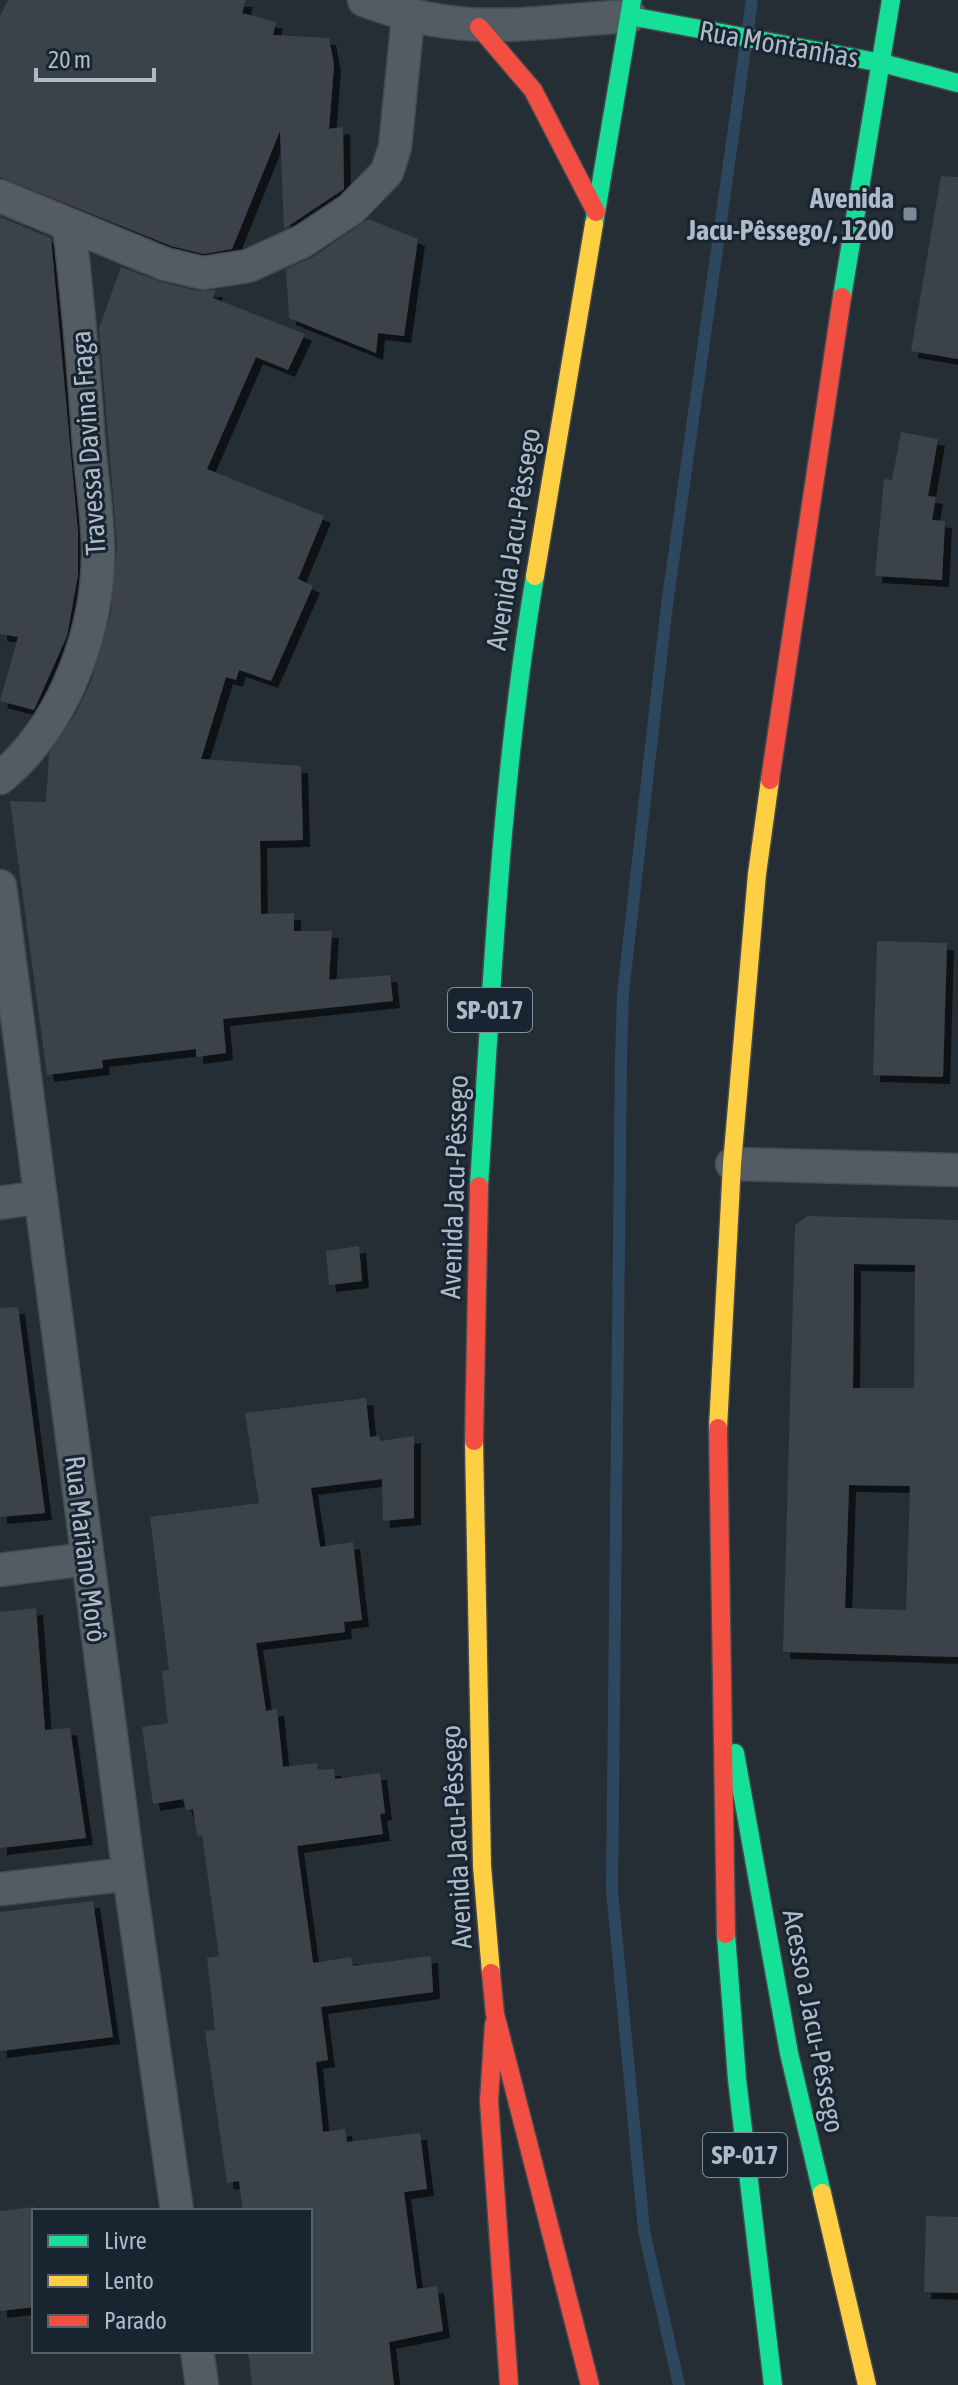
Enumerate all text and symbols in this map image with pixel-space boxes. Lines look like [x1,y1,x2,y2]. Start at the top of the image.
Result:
street label: Rua Montanhas [697,14,861,74]
scale bar [36,32,154,82]
text: 20 m [48,46,91,73]
place label: Avenida Jacu-Pêssego/, 1200 [686,182,894,246]
marker: Avenida Jacu-Pêssego/, 1200 [901,205,919,223]
street label: Travessa Davina Fraga [64,330,112,556]
street label: Avenida Jacu-Pêssego [480,426,546,652]
road number: SP-017 [448,988,532,1032]
street label: Avenida Jacu-Pêssego [434,1075,474,1299]
street label: Rua Mariano Morô [59,1454,113,1644]
street label: Avenida Jacu-Pêssego [434,1724,478,1950]
street label: Acesso a Jacu-Pêssego [777,1907,851,2135]
road number: SP-017 [703,2133,787,2177]
legend [32,2209,312,2353]
text: Livre [104,2227,147,2254]
text: Lento [104,2267,154,2294]
text: Parado [104,2307,167,2334]

